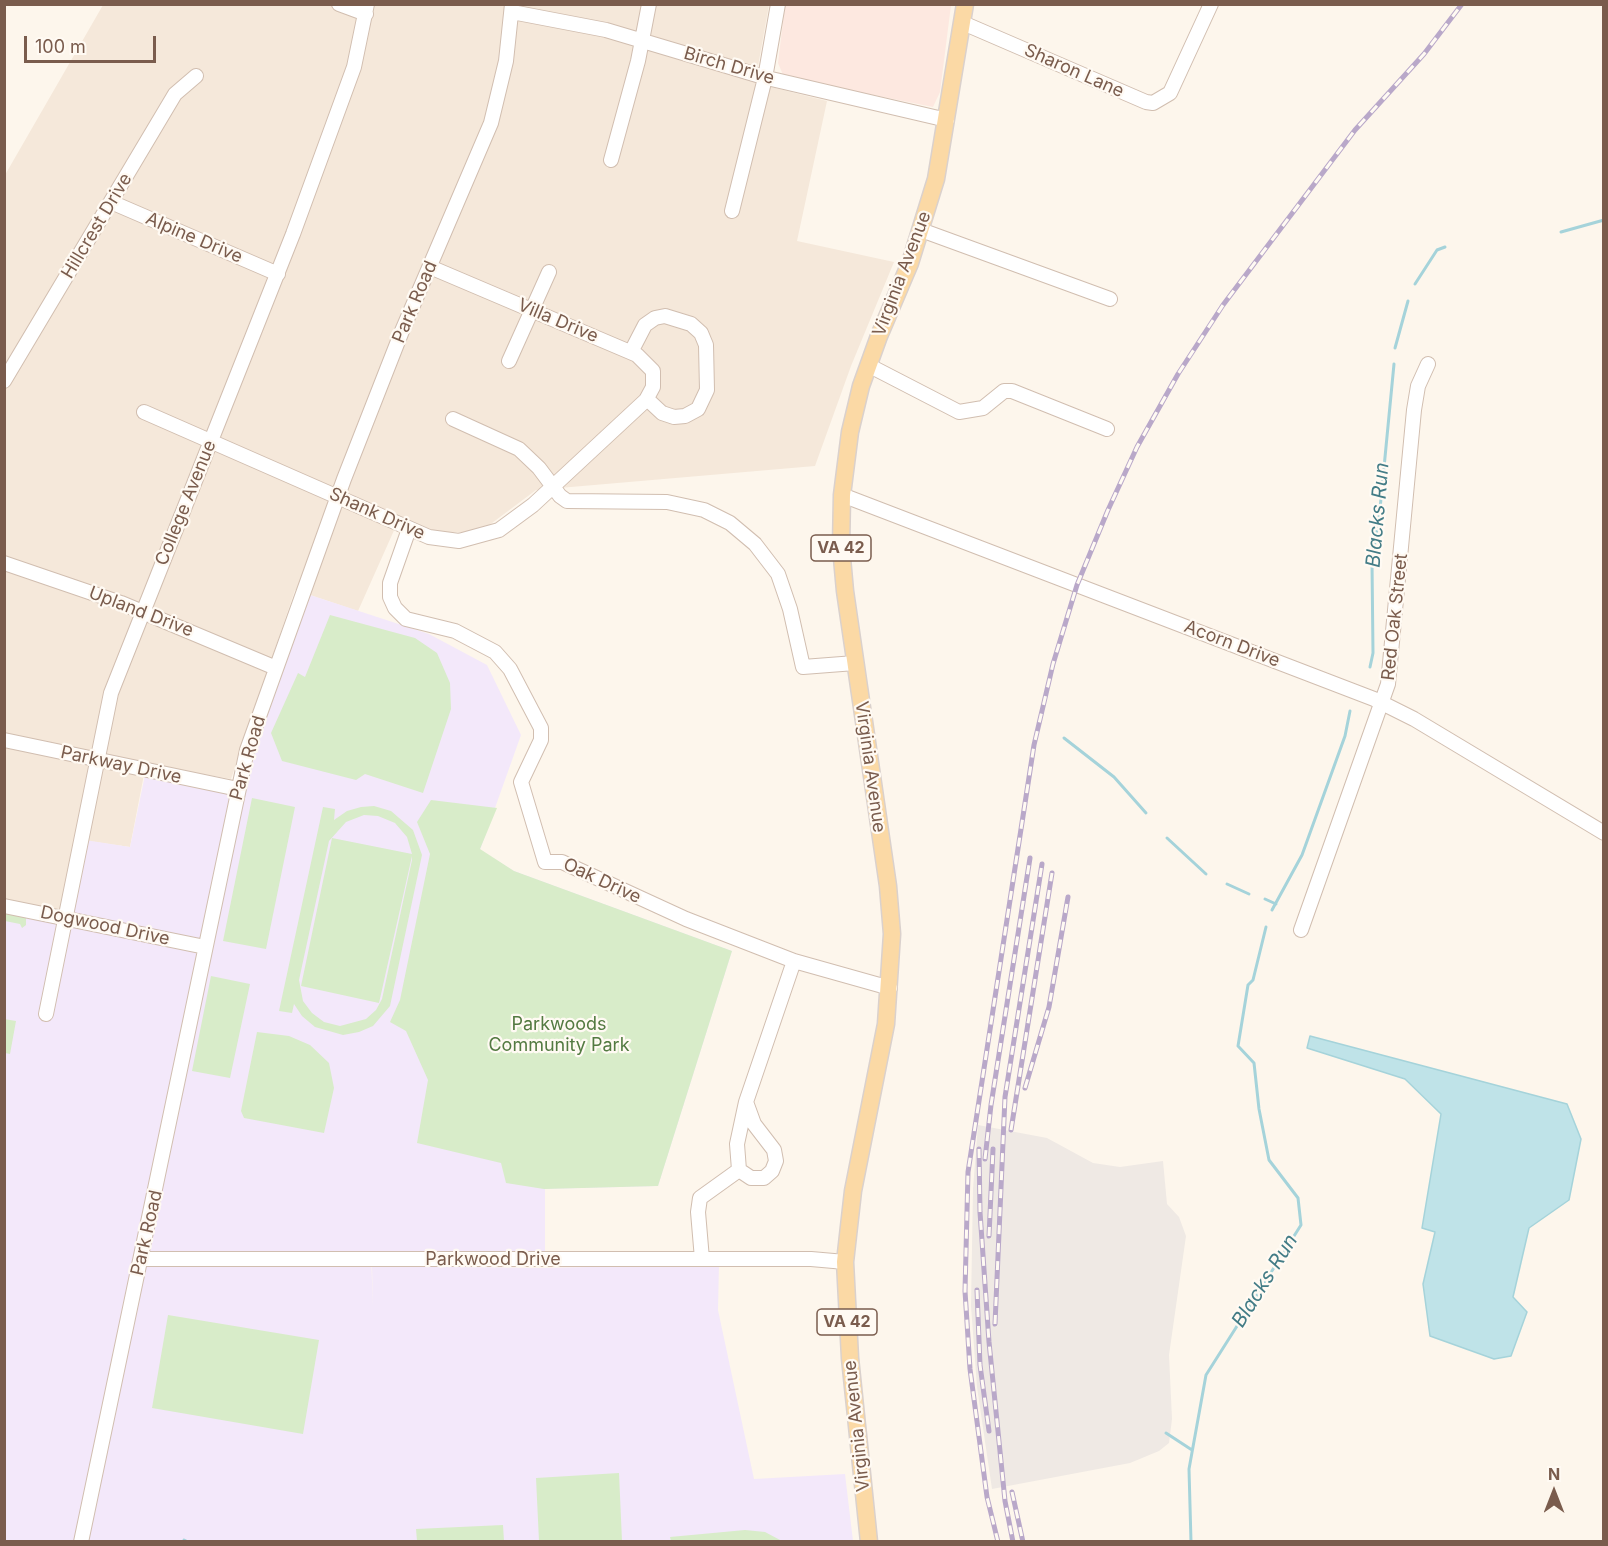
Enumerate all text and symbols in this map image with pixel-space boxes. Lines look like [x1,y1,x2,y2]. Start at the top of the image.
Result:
scale bar [27,24,159,62]
text: 100 m [35,36,86,57]
street label: Sharon Lane [1021,39,1127,103]
street label: Birch Drive [681,43,777,89]
street label: Hillcrest Drive [57,170,137,282]
street label: Alpine Drive [142,208,246,268]
street label: Virginia Avenue [868,208,936,340]
street label: Park Road [388,258,442,346]
street label: Villa Drive [515,294,601,348]
street label: College Avenue [151,437,221,569]
water label: Blacks Run [1361,461,1395,569]
street label: Shank Drive [326,483,428,545]
road number: VA 42 [811,535,871,561]
street label: Red Oak Street [1378,552,1412,682]
street label: Upland Drive [86,582,196,642]
street label: Acorn Drive [1181,616,1283,672]
street label: Virginia Avenue [850,700,890,834]
street label: Park Road [226,713,270,803]
street label: Parkway Drive [59,742,183,788]
street label: Oak Drive [560,854,644,908]
street label: Dogwood Drive [38,902,172,950]
park label: Parkwoods Community Park [488,1014,630,1056]
street label: Park Road [127,1188,167,1278]
water label: Blacks Run [1227,1230,1303,1332]
street label: Parkwood Drive [425,1249,561,1271]
road number: VA 42 [817,1309,877,1335]
street label: Virginia Avenue [839,1359,875,1493]
north arrow [1524,1462,1584,1522]
text: N [1548,1464,1560,1484]

